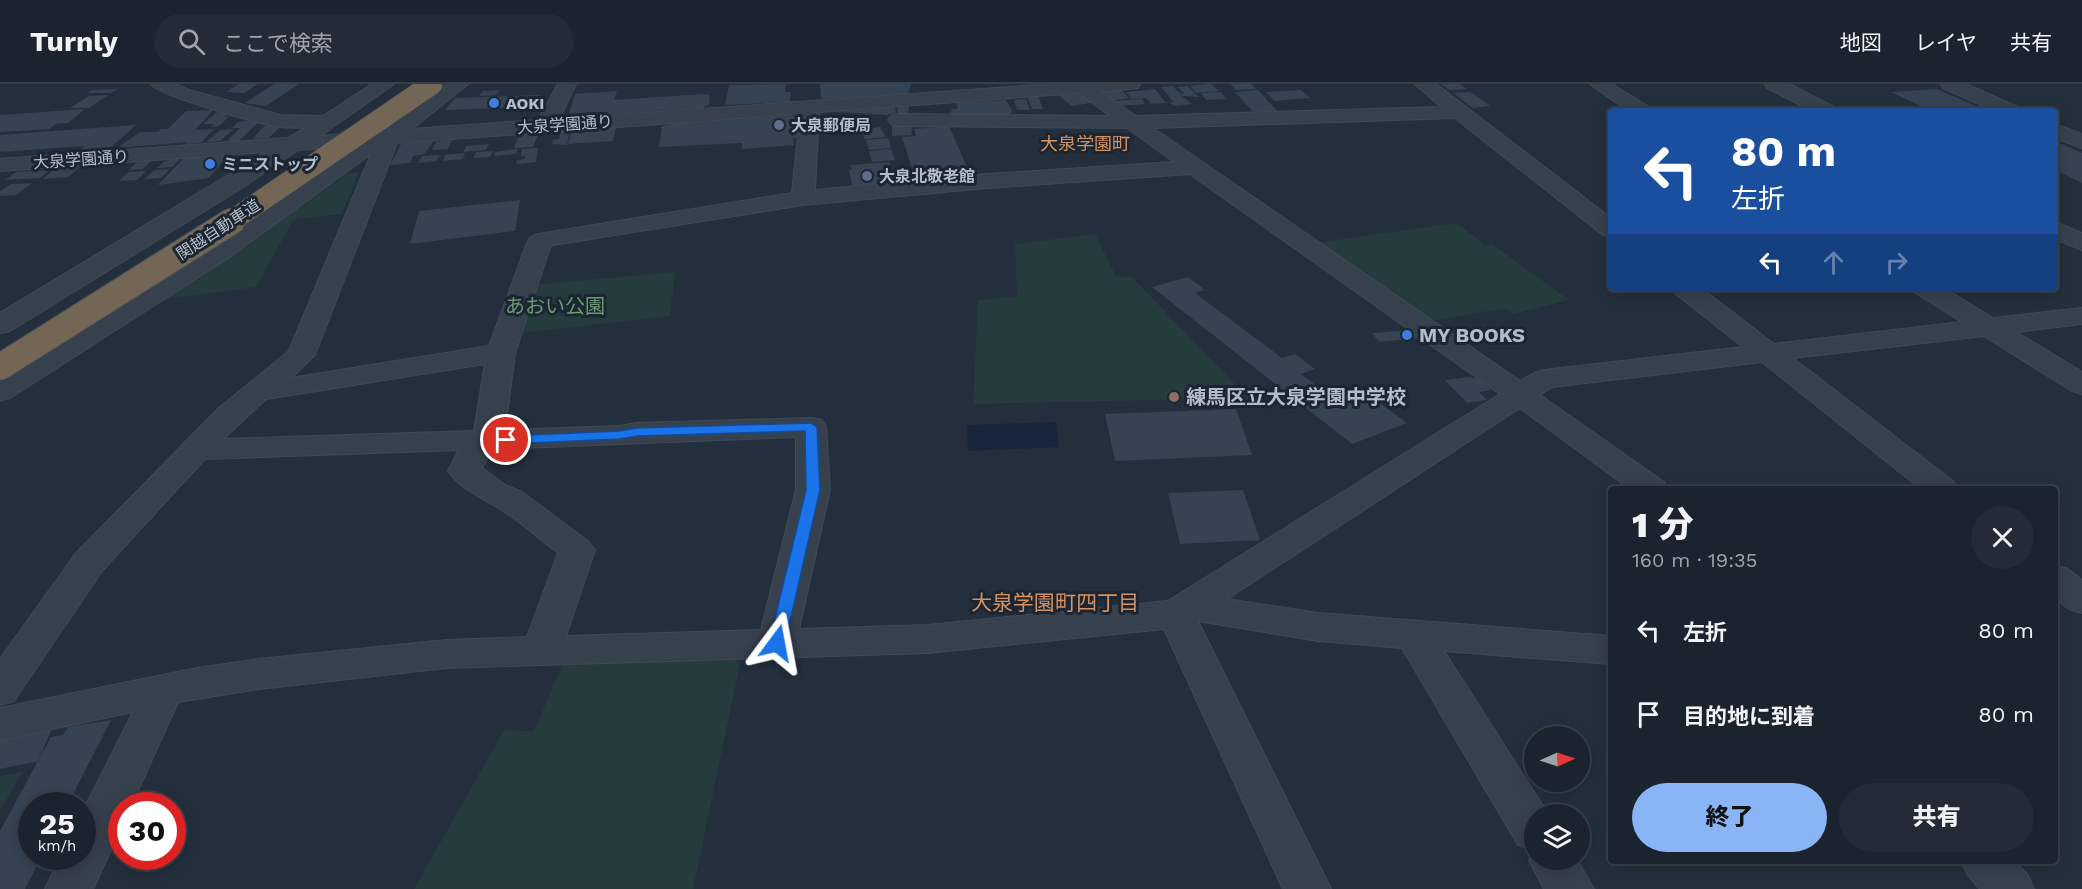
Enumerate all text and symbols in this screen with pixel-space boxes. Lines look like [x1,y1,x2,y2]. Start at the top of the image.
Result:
search box [154,14,574,68]
text: Turnly [30,25,118,58]
icon: search [175,25,208,58]
text: 地図 [1840,30,1882,55]
text: レイヤ [1915,30,1977,55]
text: 共有 [2010,30,2052,55]
text: ここで検索 [223,31,333,56]
place label: AOKI [506,94,544,113]
marker: AOKI [487,96,501,110]
street label: 大泉学園通り [516,112,614,137]
place label: 大泉郵便局 [791,116,871,135]
marker: 大泉郵便局 [772,118,786,132]
text: 80 m [1731,127,1836,176]
icon: left [1632,132,1710,210]
district label: 大泉学園町 [1040,133,1130,154]
street label: 大泉学園通り [32,147,130,172]
place label: ミニストップ [222,155,318,174]
marker: ミニストップ [203,157,217,171]
place label: 大泉北敬老館 [879,167,975,186]
marker: 大泉北敬老館 [860,169,874,183]
text: 左折 [1731,183,1785,215]
street label: 関越自動車道 [173,195,264,264]
icon: left [1754,246,1787,279]
icon: ahead [1817,246,1850,279]
icon: right [1880,246,1913,279]
park label: あおい公園 [505,294,605,318]
place label: MY BOOKS [1419,323,1525,347]
marker: MY BOOKS [1400,328,1414,342]
place label: 練馬区立大泉学園中学校 [1186,385,1406,409]
marker: 練馬区立大泉学園中学校 [1167,390,1181,404]
pin [480,414,531,465]
icon: arrive [489,423,522,456]
text: 1 分 [1632,504,1694,546]
button: close [1971,506,2034,569]
text: 160 m · 19:35 [1632,548,1757,572]
district label: 大泉学園町四丁目 [971,590,1139,615]
position arrow [745,611,809,675]
icon: left [1632,614,1665,647]
text: 80 m [1978,618,2034,643]
text: 左折 [1683,620,1727,645]
icon: arrive [1632,698,1665,731]
text: 80 m [1978,702,2034,727]
text: 目的地に到着 [1683,704,1815,729]
north arrow [1524,726,1590,792]
map controls [1524,726,1590,870]
button: 終了 [1632,783,1827,852]
button: 共有 [1839,783,2034,852]
speed limit sign: 30 [108,792,186,870]
button: layers [1524,804,1590,870]
text: 25 [39,806,75,841]
text: km/h [38,837,76,855]

